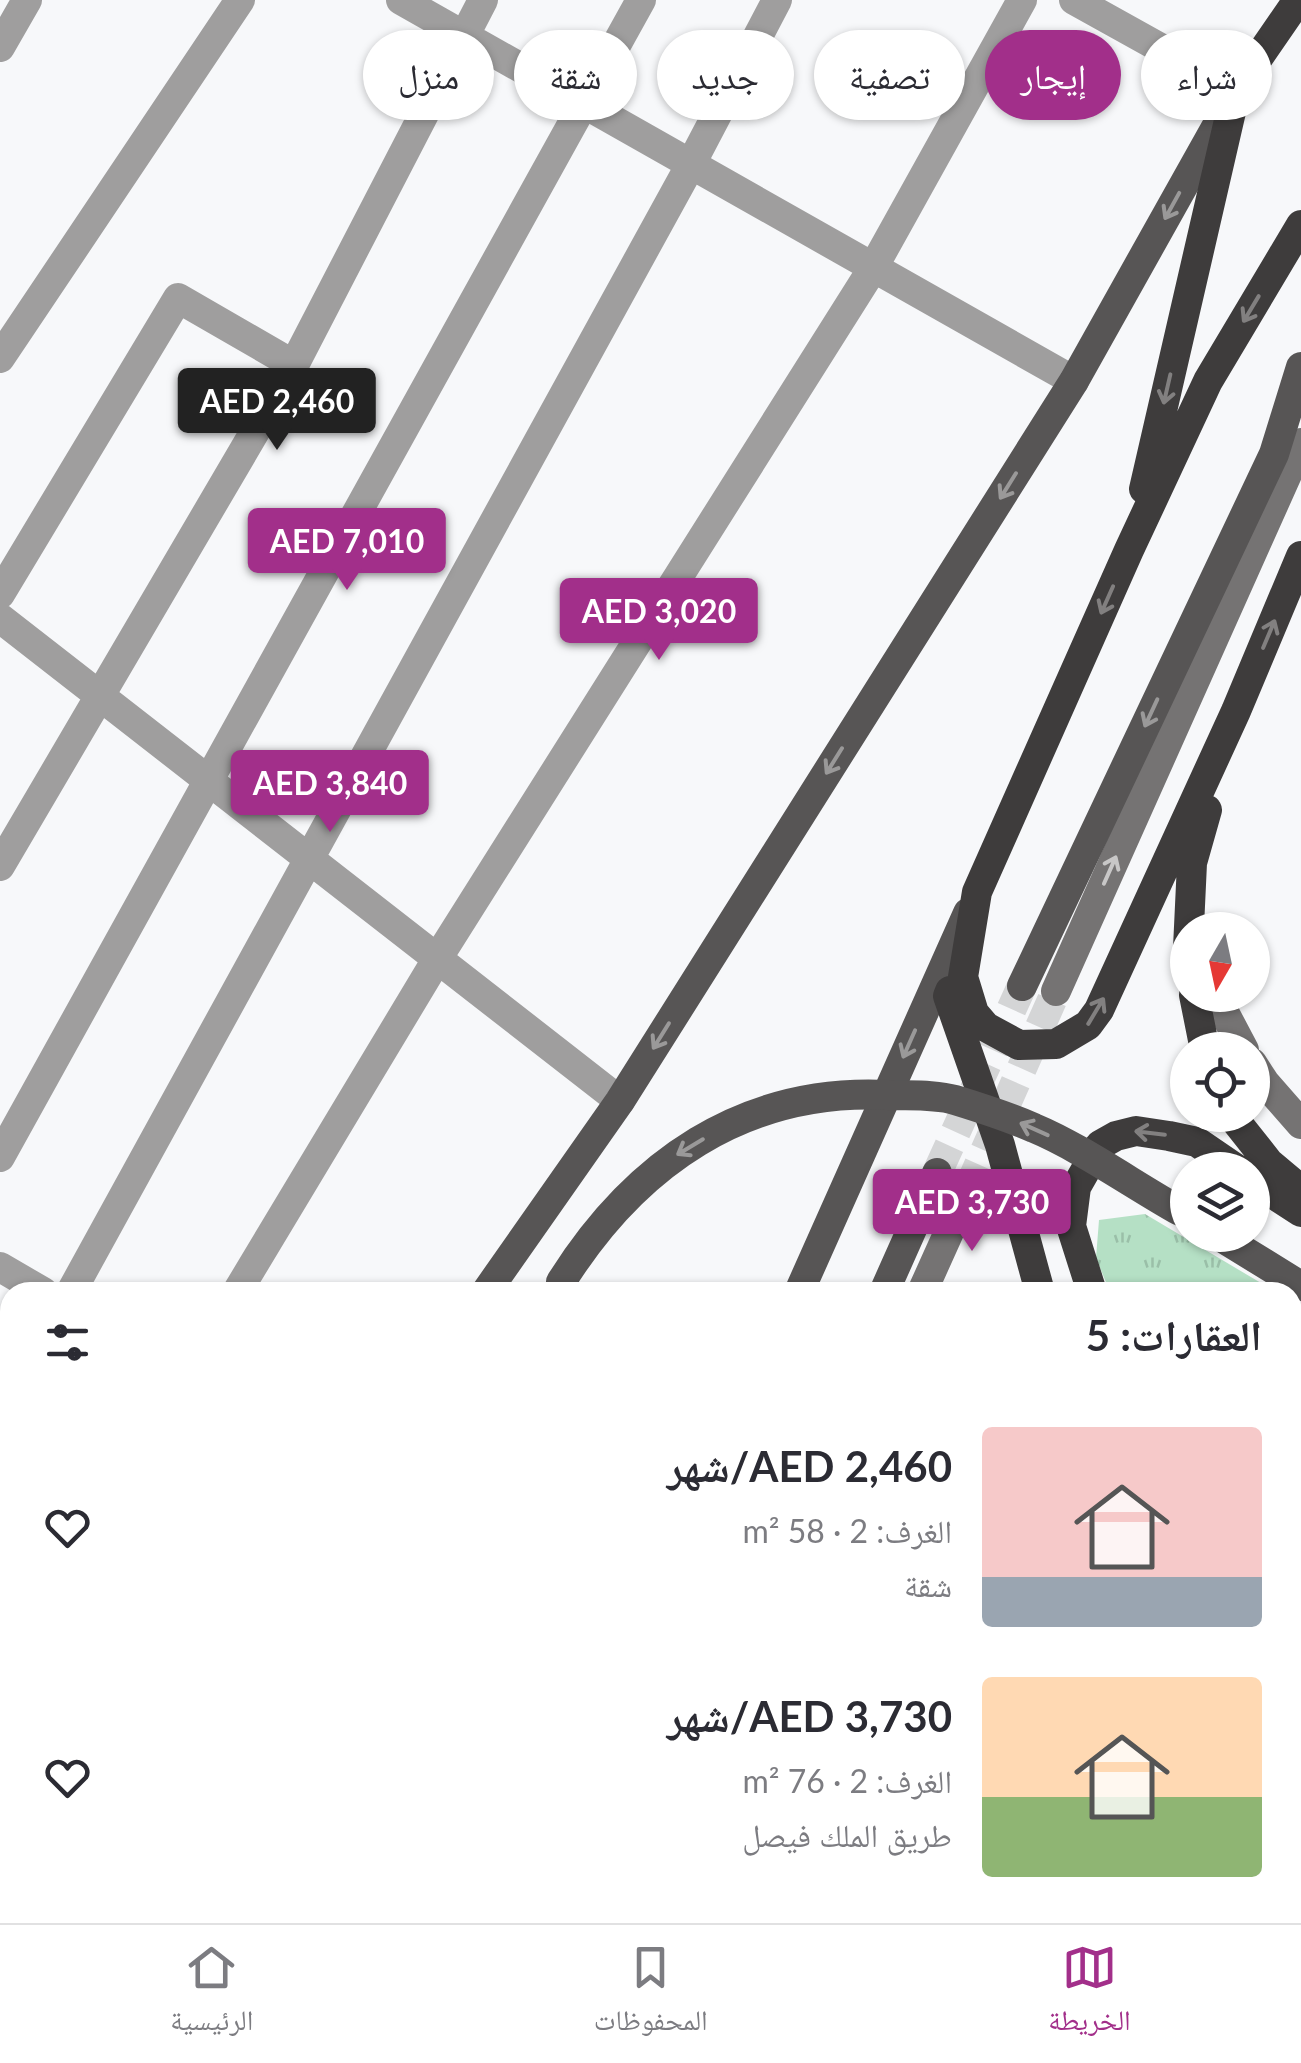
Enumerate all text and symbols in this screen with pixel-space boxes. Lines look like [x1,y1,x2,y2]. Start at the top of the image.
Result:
chip: منزل [363,30,494,120]
chip: شقة [514,30,637,120]
chip: جديد [657,30,794,120]
chip: تصفية [814,30,965,120]
chip: إيجار [985,30,1121,120]
chip: شراء [1141,30,1272,120]
one-way arrow [1161,190,1181,220]
one-way arrow [1241,294,1261,323]
pin: AED 2,460 [163,368,391,453]
one-way arrow [1157,373,1175,405]
text: AED 2,460 [200,381,354,420]
one-way arrow [997,471,1018,500]
pin: AED 7,010 [233,508,461,593]
text: AED 7,010 [270,521,424,560]
pin: AED 3,020 [545,578,773,663]
one-way arrow [1097,584,1115,615]
text: AED 3,020 [582,591,736,630]
one-way arrow [1261,619,1279,650]
one-way arrow [1141,697,1160,727]
one-way arrow [824,746,845,775]
pin: AED 3,840 [216,750,444,835]
text: AED 3,840 [253,763,407,802]
one-way arrow [1102,856,1121,886]
north arrow [1170,912,1270,1012]
map controls [1170,912,1270,1252]
one-way arrow [1086,997,1106,1025]
one-way arrow [651,1021,672,1050]
one-way arrow [899,1029,917,1059]
button: locate [1170,1032,1270,1132]
one-way arrow [1019,1119,1050,1137]
one-way arrow [1134,1123,1167,1142]
one-way arrow [676,1137,705,1157]
button: layers [1170,1152,1270,1252]
pin: AED 3,730 [858,1169,1086,1254]
text: AED 3,730 [895,1182,1049,1221]
text: العقارات: 5 [1086,1310,1262,1360]
icon: filters [40,1315,95,1370]
text: AED 2,460/شهر [667,1441,952,1491]
icon: home [1062,1467,1182,1587]
icon: heart [40,1500,95,1555]
text: الغرف: 2 · 58 m² [742,1511,952,1550]
text: شقة [904,1565,952,1604]
text: AED 3,730/شهر [667,1691,952,1741]
icon: home [1062,1717,1182,1837]
icon: heart [40,1750,95,1805]
text: الغرف: 2 · 76 m² [742,1761,952,1800]
text: طريق الملك فيصل [742,1815,952,1854]
tab: الرئيسية [170,1940,253,2048]
tab: المحفوظات [594,1940,708,2048]
tab: الخريطة [1048,1940,1131,2048]

